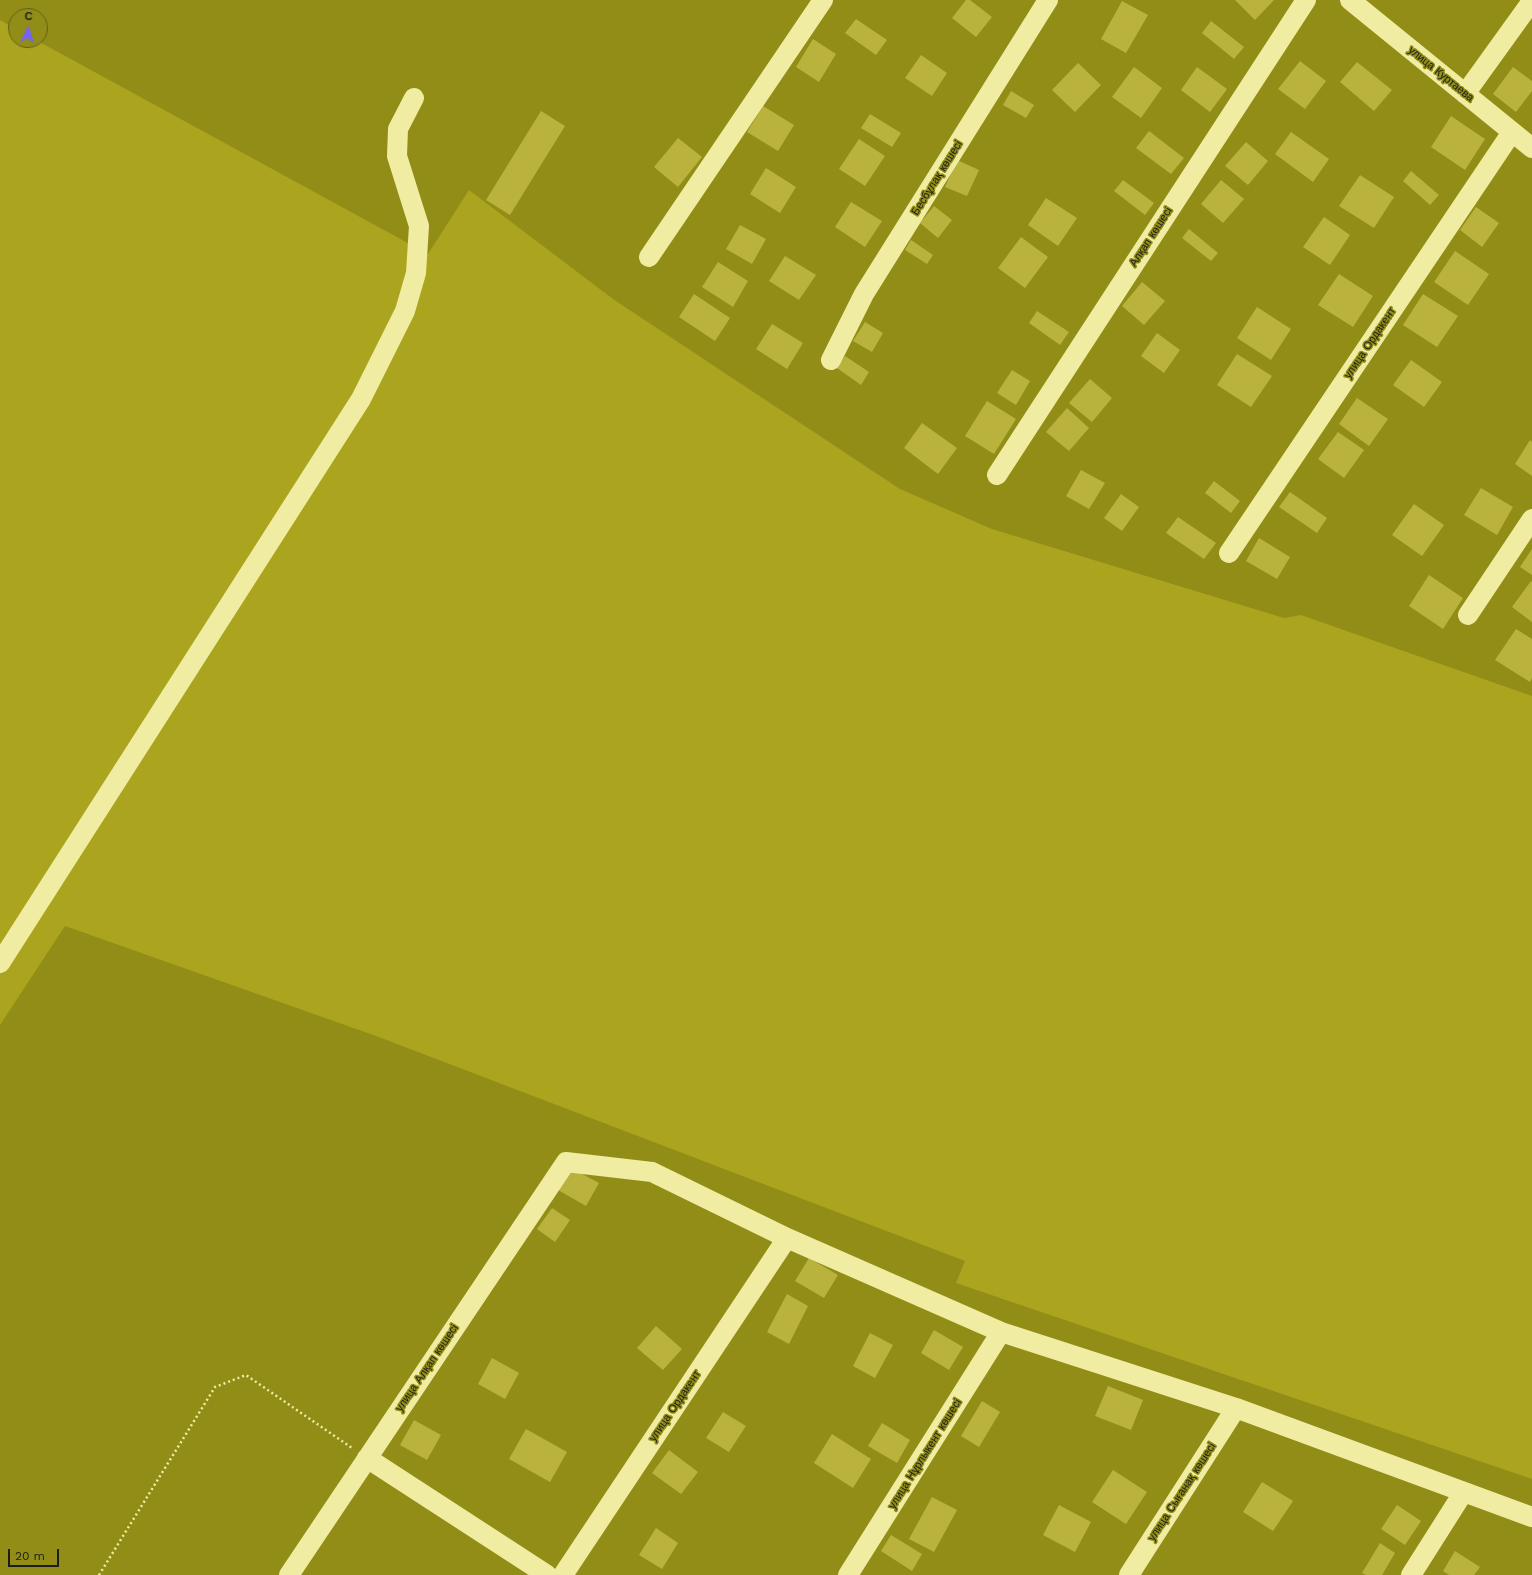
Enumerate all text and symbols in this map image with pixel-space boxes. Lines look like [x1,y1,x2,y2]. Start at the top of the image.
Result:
north arrow [8,8,48,48]
text: С [24,10,33,23]
street label: улица Куртаева [1406,43,1476,105]
street label: Бесбұлақ көшесі [909,138,965,218]
street label: Алқап көшесі [1127,205,1175,269]
street label: улица Ордакент [1341,305,1399,381]
street label: улица Алқап көшесі [393,1322,461,1414]
street label: улица Ордакент [646,1368,704,1444]
street label: улица Нұрлыкент көшесі [886,1397,964,1511]
street label: улица Сығанақ көшесі [1145,1440,1219,1544]
scale bar [10,1541,61,1567]
text: 20 m [15,1549,45,1563]

